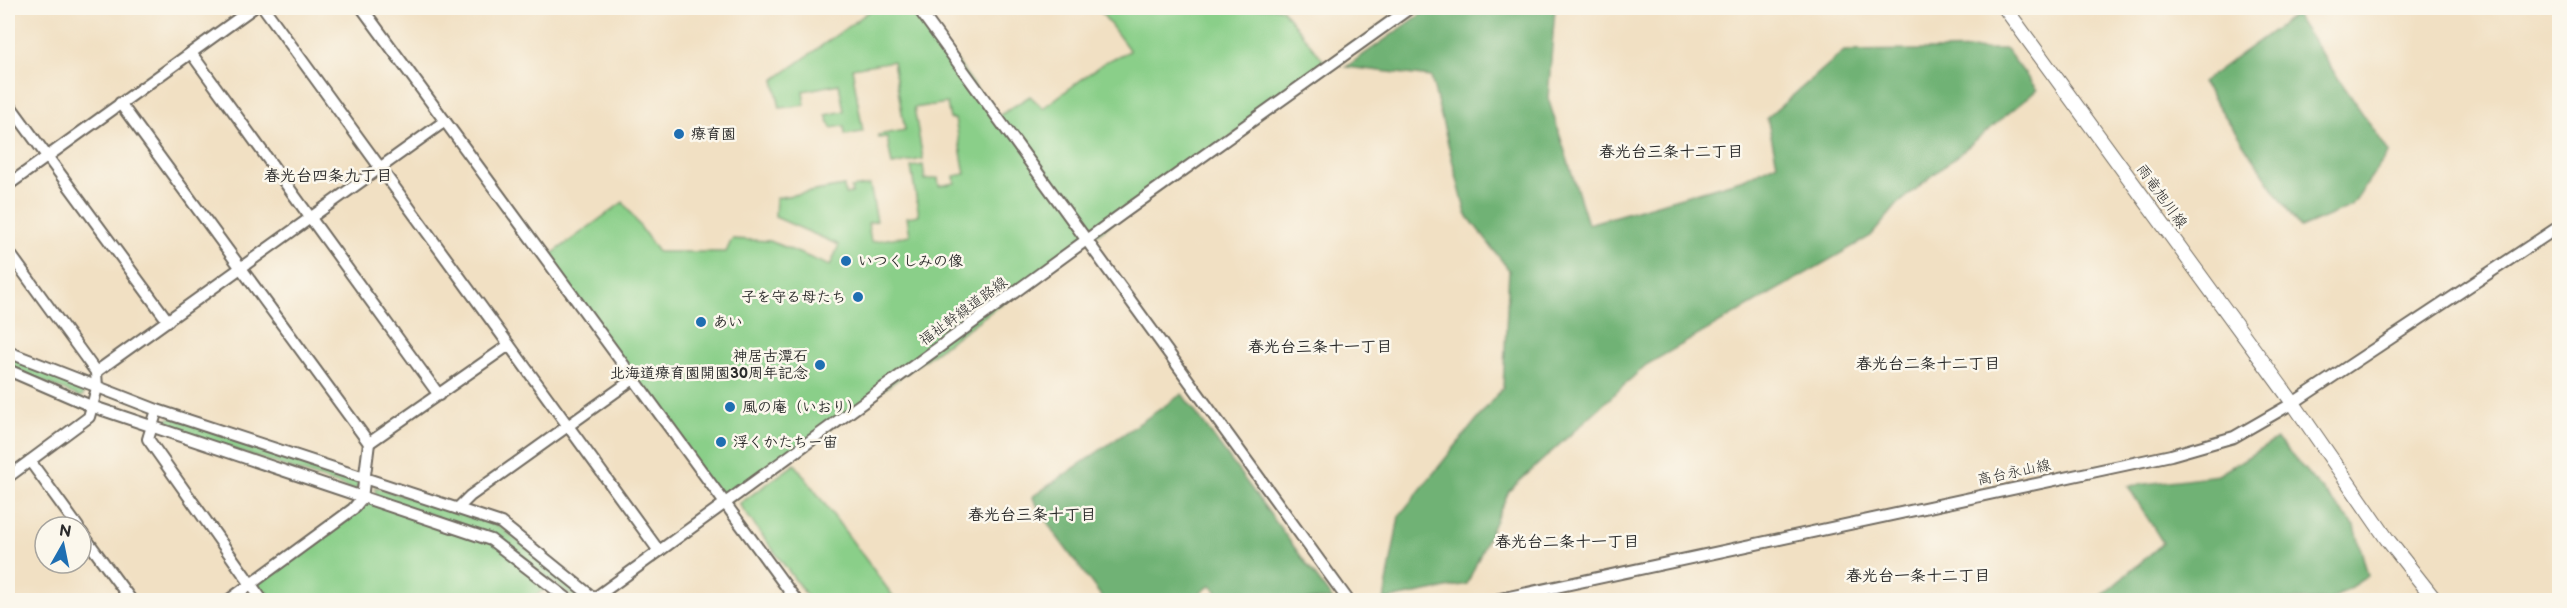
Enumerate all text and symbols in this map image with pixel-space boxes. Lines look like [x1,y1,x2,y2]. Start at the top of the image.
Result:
place label: 療育園 [691,125,736,144]
marker: 療育園 [672,127,686,141]
district label: 春光台三条十二丁目 [1599,143,1743,162]
street label: 雨竜旭川線 [2132,160,2191,232]
district label: 春光台四条九丁目 [264,167,392,186]
place label: いつくしみの像 [858,252,963,271]
marker: いつくしみの像 [839,254,853,268]
street label: 福祉幹線道路線 [915,273,1011,350]
place label: 子を守る母たち [741,288,846,307]
marker: 子を守る母たち [851,290,865,304]
place label: あい [713,313,743,332]
marker: あい [694,315,708,329]
district label: 春光台三条十一丁目 [1248,338,1392,357]
place label: 神居古潭石 北海道療育園開園30周年記念 [610,347,808,383]
district label: 春光台二条十二丁目 [1856,355,2000,374]
marker: 神居古潭石 北海道療育園開園30周年記念 [813,358,827,372]
place label: 風の庵（いおり） [742,398,862,417]
marker: 風の庵（いおり） [723,400,737,414]
place label: 浮くかたちー宙 [733,433,838,452]
marker: 浮くかたちー宙 [714,435,728,449]
street label: 高台永山線 [1975,455,2053,490]
district label: 春光台三条十丁目 [968,506,1096,525]
north arrow [33,515,93,575]
text: N [58,521,73,542]
district label: 春光台二条十一丁目 [1495,533,1639,552]
district label: 春光台一条十二丁目 [1846,567,1990,586]

